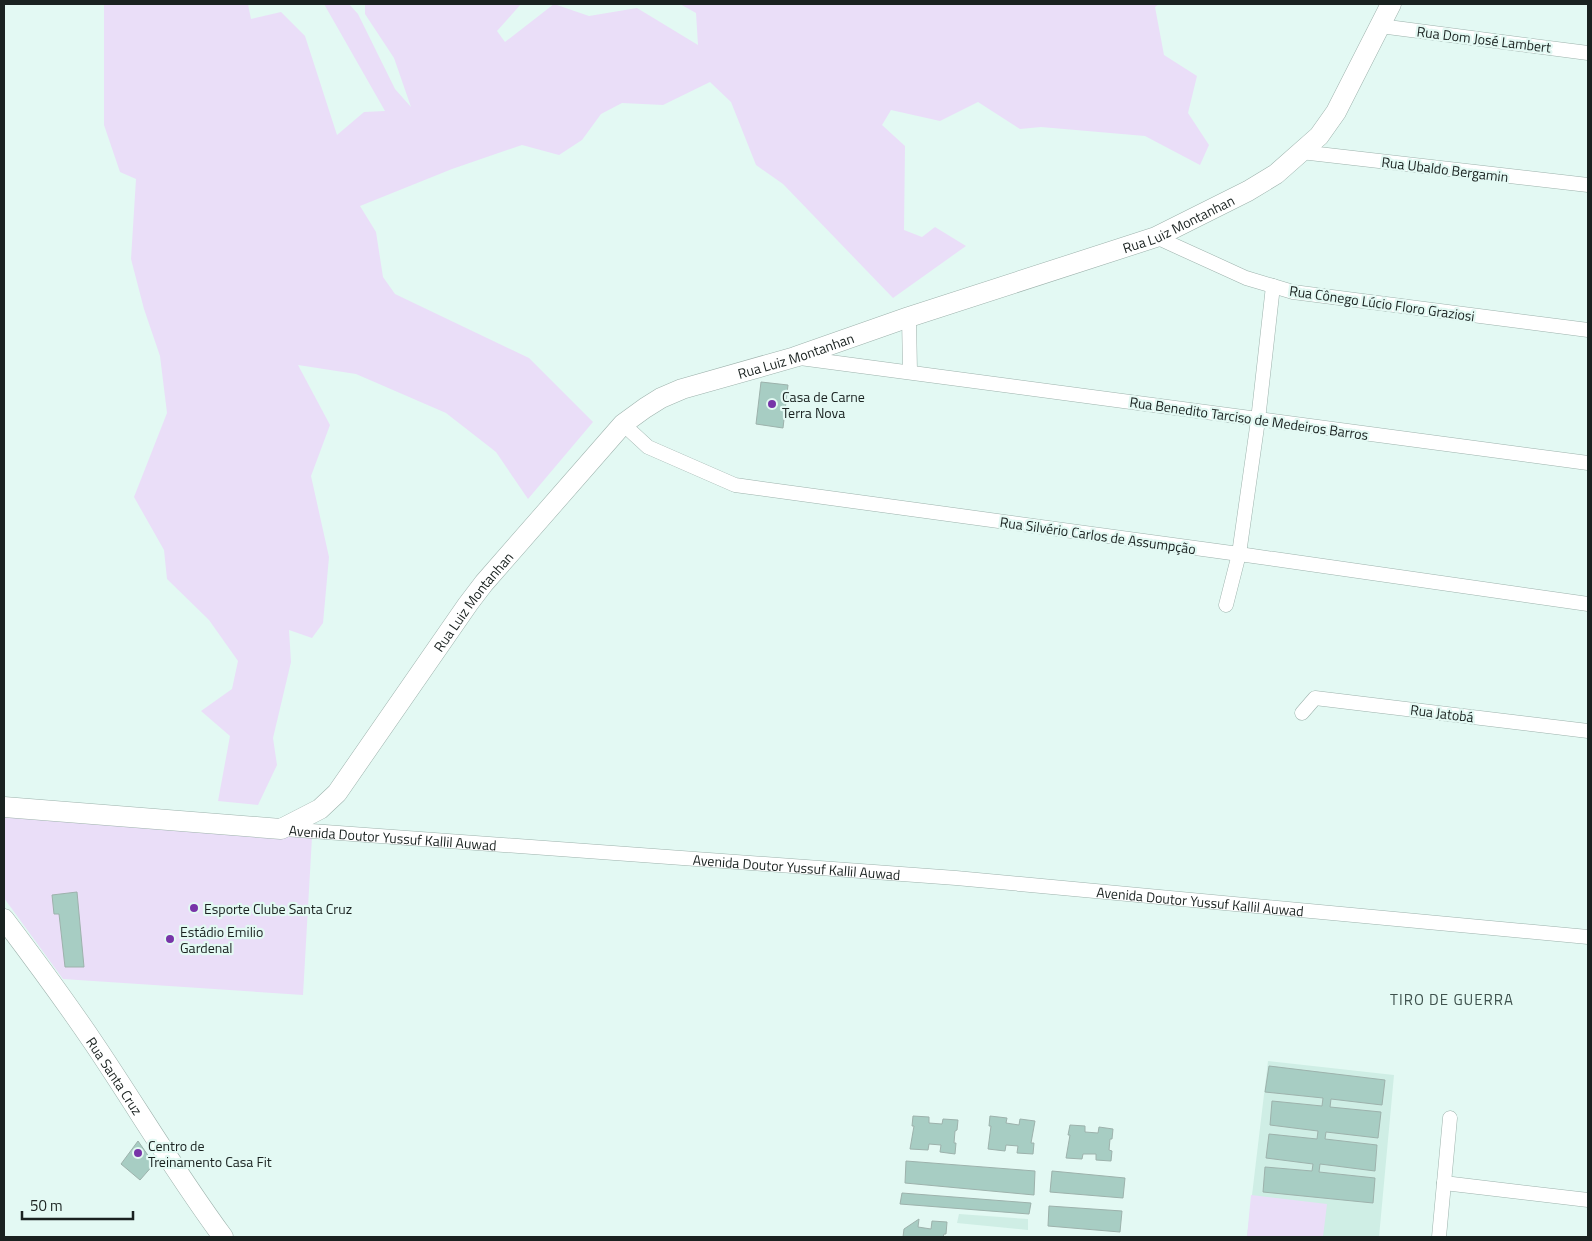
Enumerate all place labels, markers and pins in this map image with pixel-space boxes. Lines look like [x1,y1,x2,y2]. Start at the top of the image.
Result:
place label: Casa de Carne Terra Nova [782,386,865,423]
marker: Casa de Carne Terra Nova [766,398,778,410]
place label: Esporte Clube Santa Cruz [204,898,352,919]
marker: Esporte Clube Santa Cruz [188,902,200,914]
place label: Estádio Emilio Gardenal [180,921,263,958]
marker: Estádio Emilio Gardenal [164,933,176,945]
place label: Centro de Treinamento Casa Fit [148,1135,272,1172]
marker: Centro de Treinamento Casa Fit [132,1147,144,1159]

